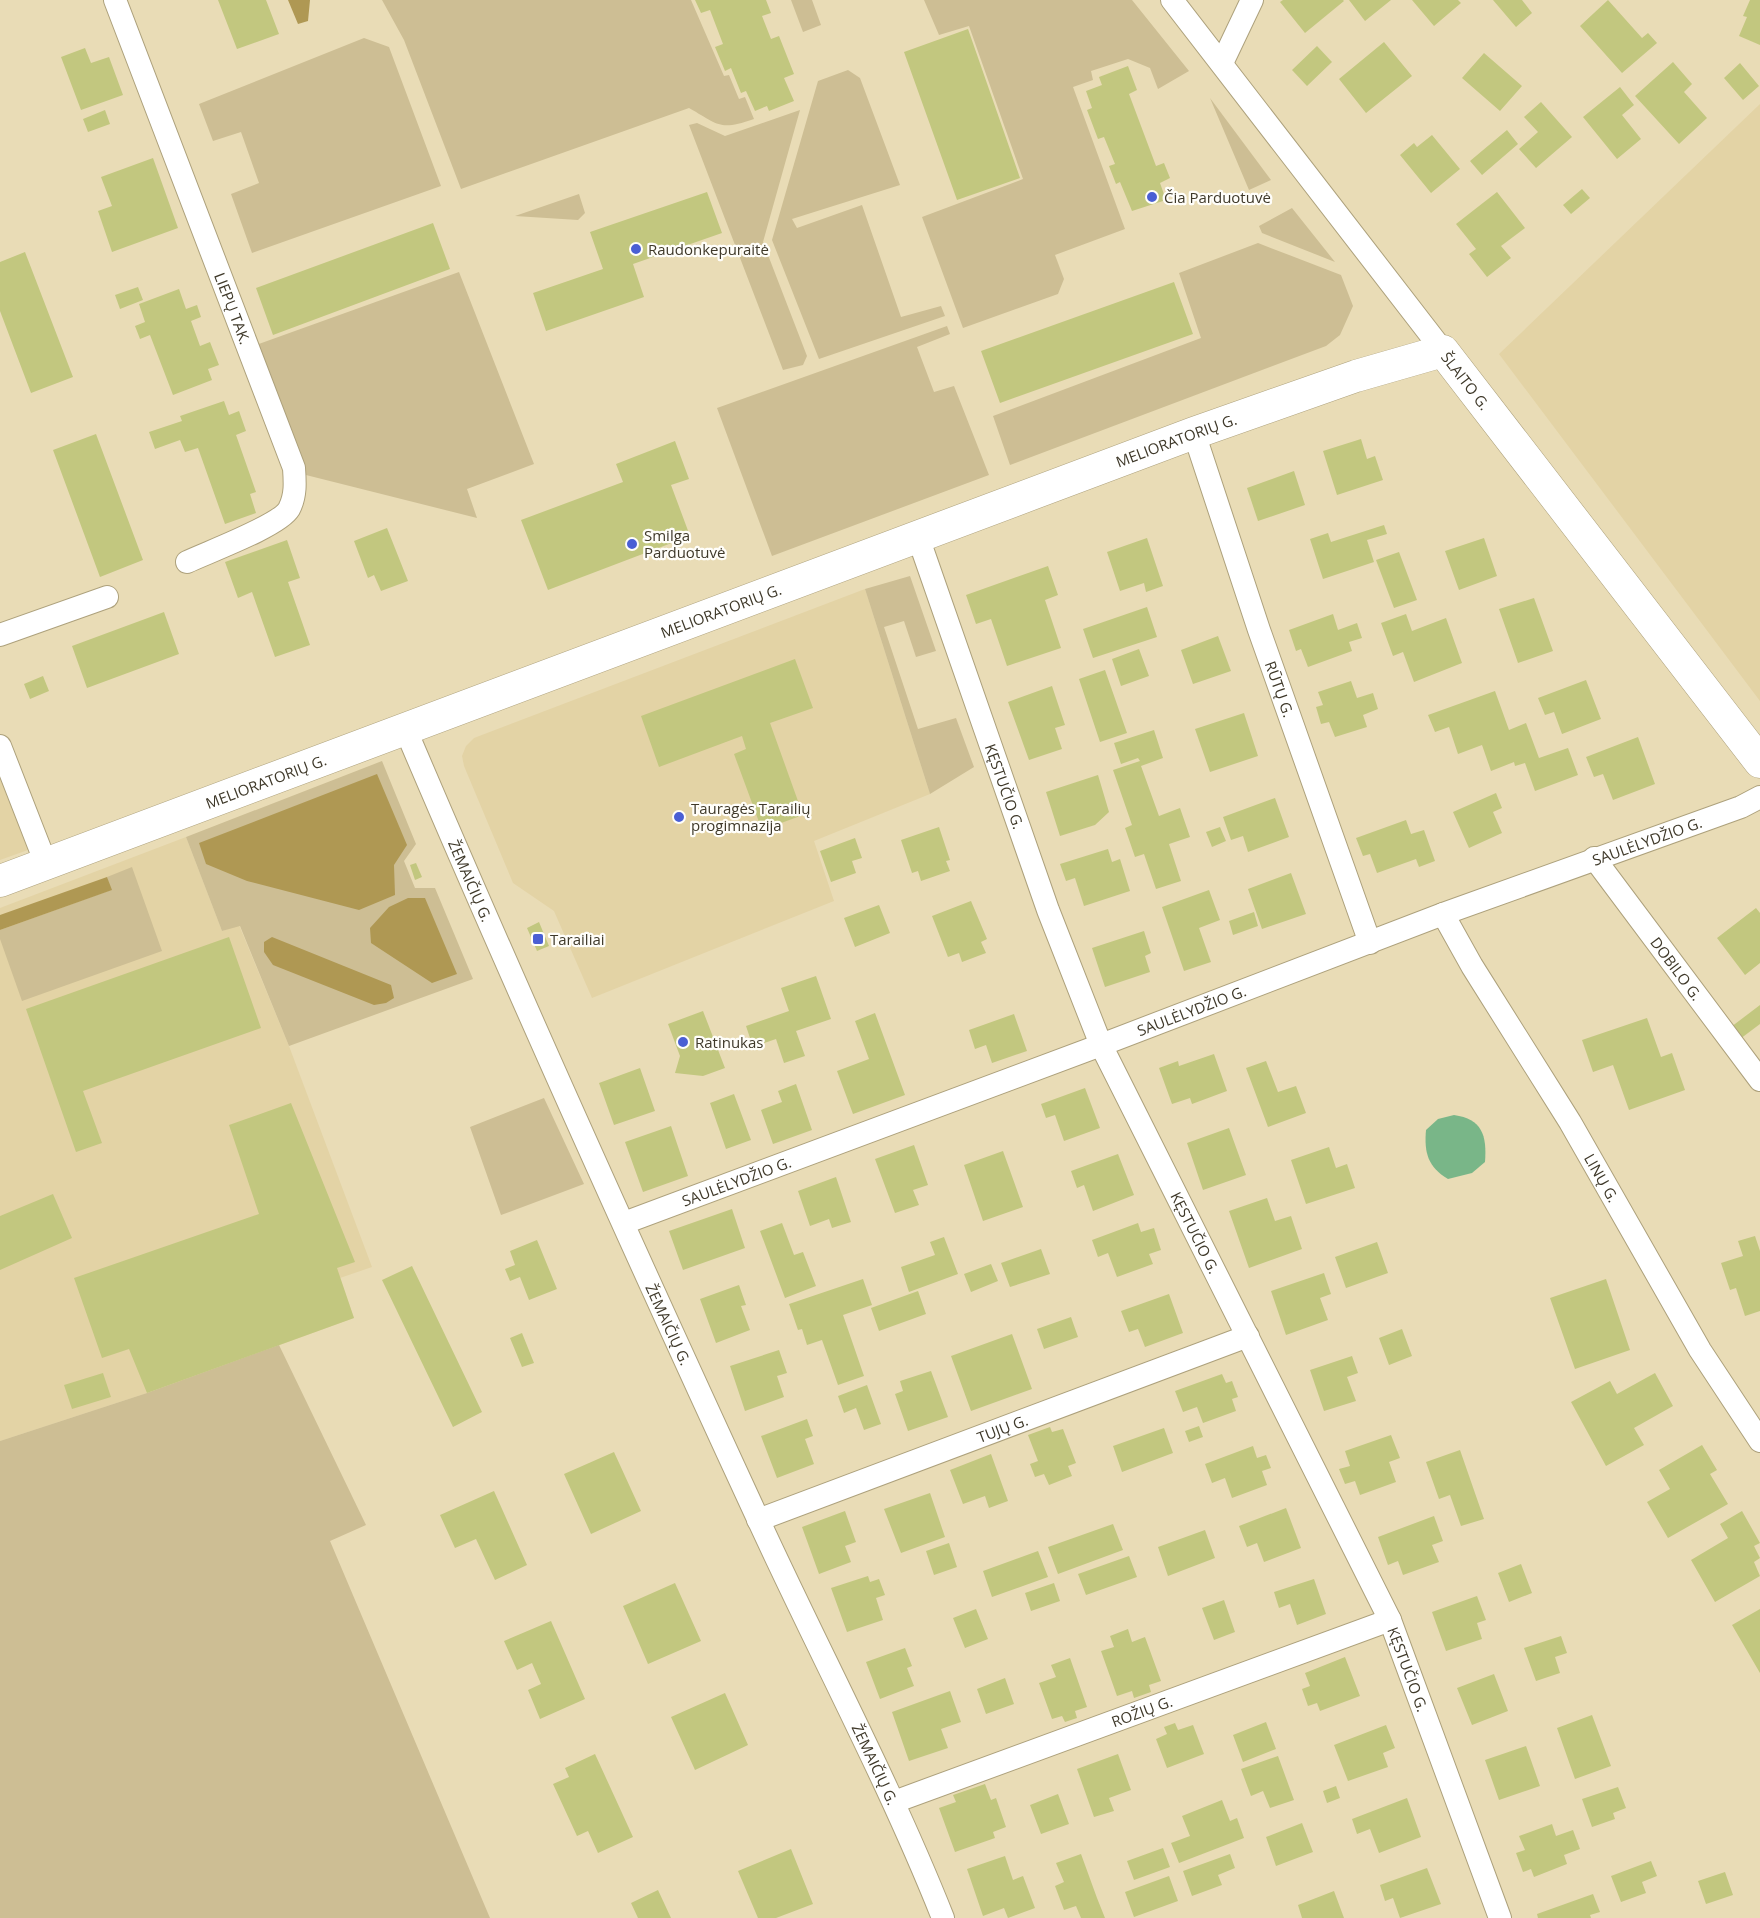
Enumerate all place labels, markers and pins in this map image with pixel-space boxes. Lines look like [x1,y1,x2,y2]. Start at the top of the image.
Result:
place label: Čia Parduotuvė [1164,187,1271,207]
marker: Čia Parduotuvė [1145,190,1159,204]
place label: Raudonkepuraitė [648,239,769,259]
marker: Raudonkepuraitė [629,242,643,256]
place label: Smilga Parduotuvė [644,525,725,562]
marker: Smilga Parduotuvė [625,537,639,551]
place label: Tauragės Tarailių progimnazija [691,798,811,835]
marker: Tauragės Tarailių progimnazija [672,810,686,824]
place label: Tarailiai [550,929,605,949]
marker: Tarailiai [531,932,545,946]
place label: Ratinukas [695,1032,764,1052]
marker: Ratinukas [676,1035,690,1049]

